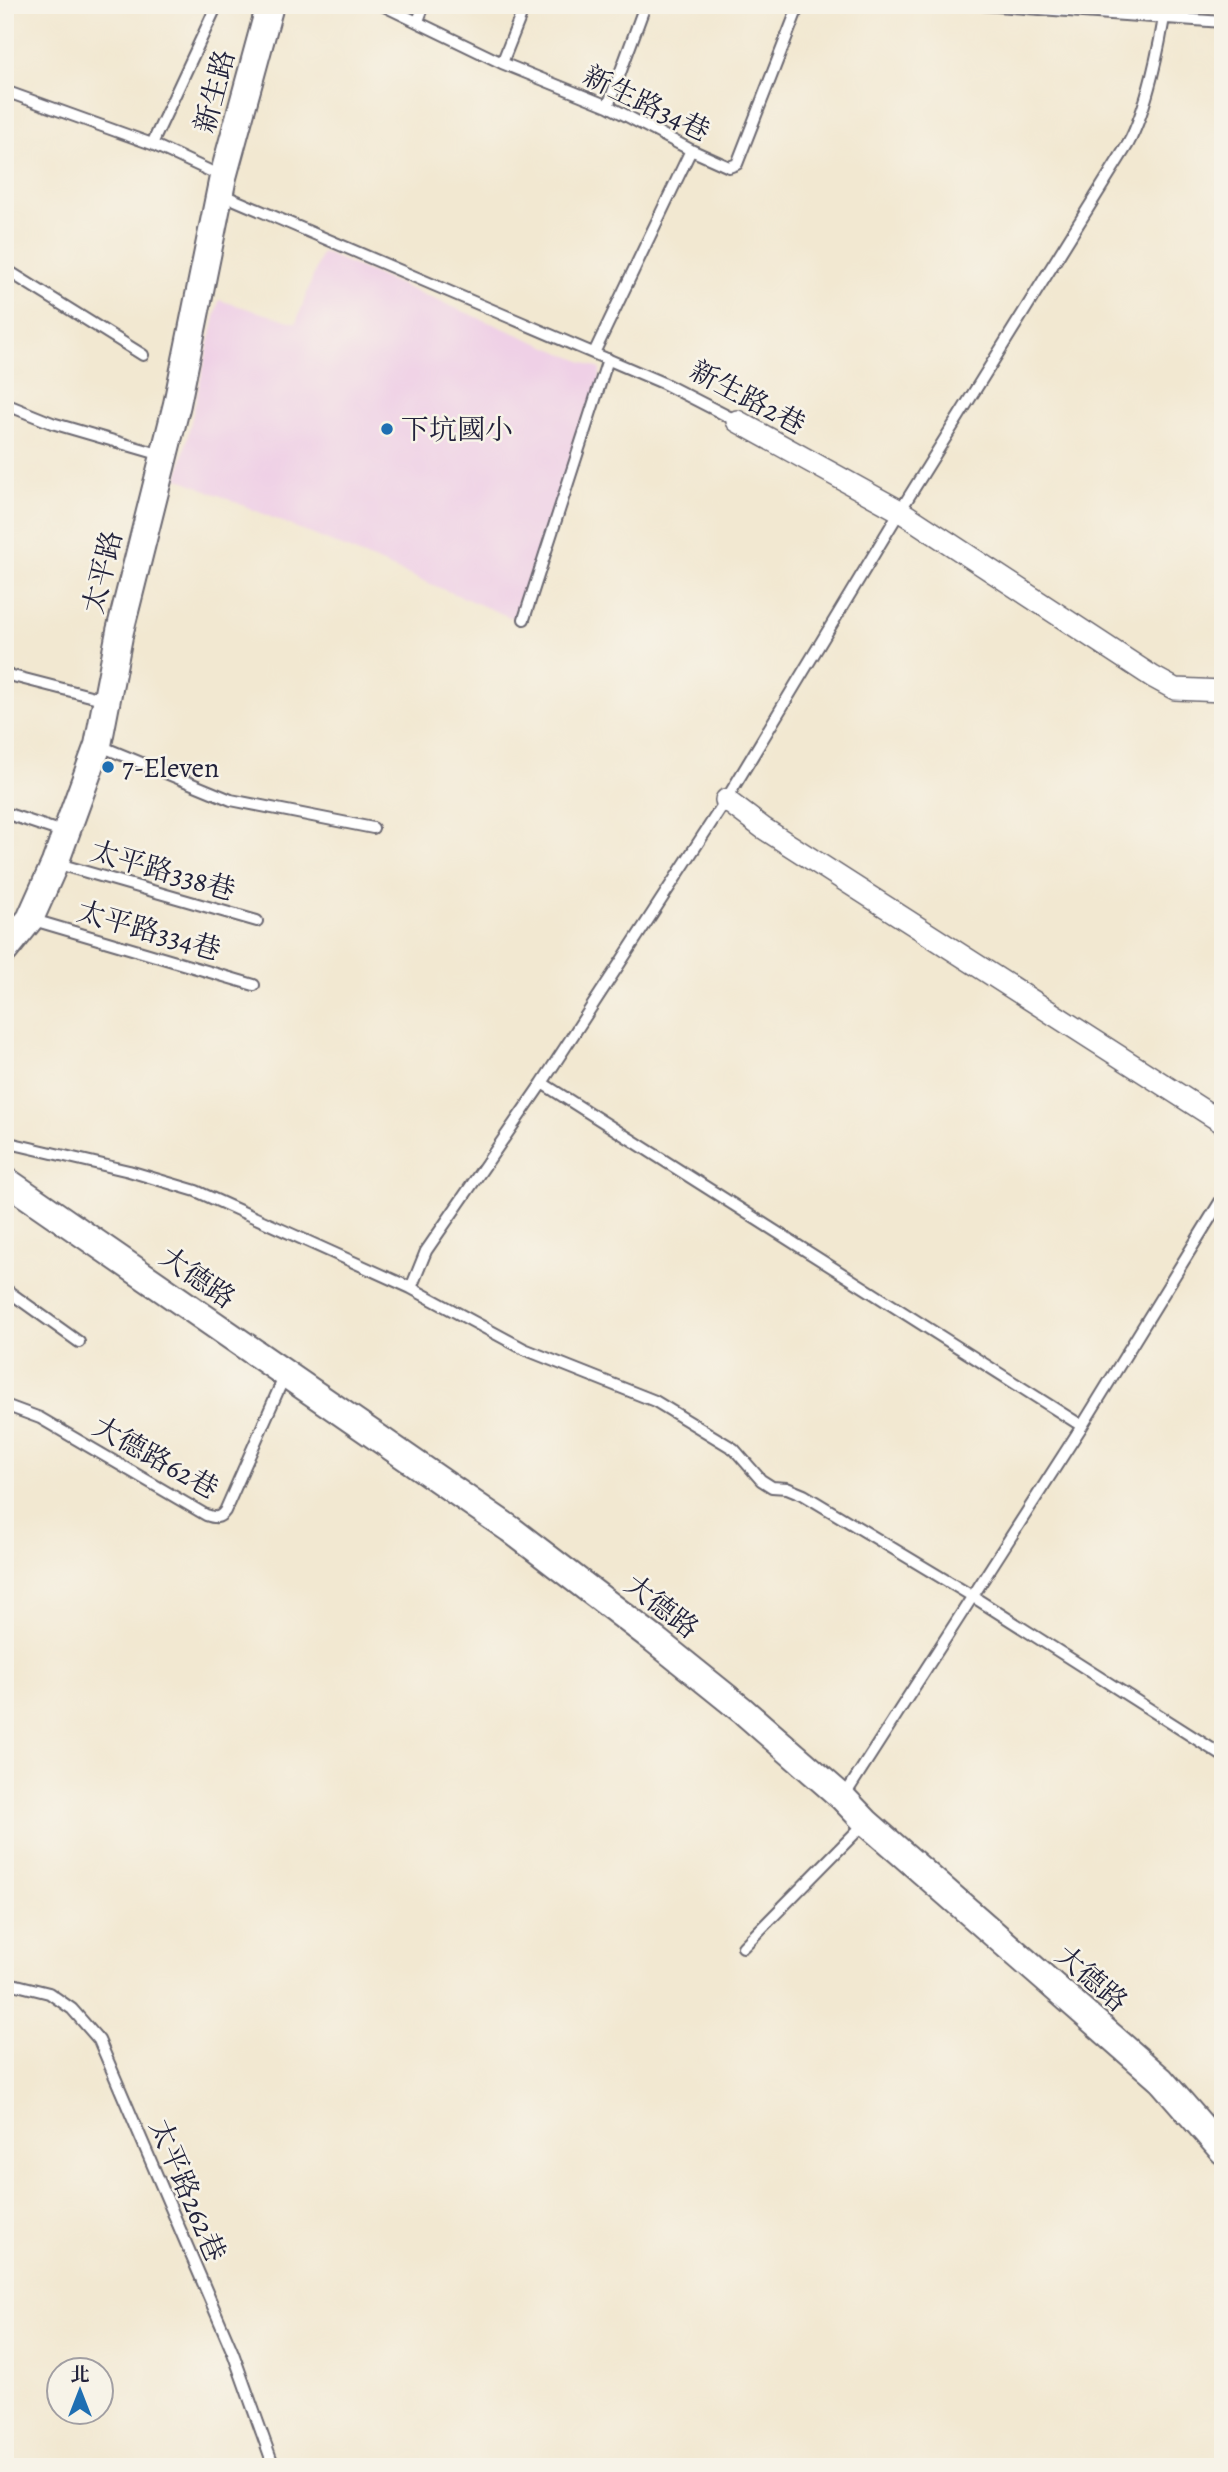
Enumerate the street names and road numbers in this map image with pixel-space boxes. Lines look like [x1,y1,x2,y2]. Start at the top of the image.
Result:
street label: 新生路 [186,46,244,137]
street label: 新生路34巷 [577,57,716,151]
street label: 新生路2巷 [683,352,812,444]
street label: 太平路 [74,527,132,618]
street label: 太平路338巷 [86,832,240,910]
street label: 太平路334巷 [72,892,225,970]
street label: 大德路 [152,1238,243,1317]
street label: 大德路62巷 [86,1408,225,1508]
street label: 大德路 [617,1566,706,1648]
street label: 大德路 [1047,1937,1136,2021]
street label: 太平路262巷 [140,2113,234,2268]

